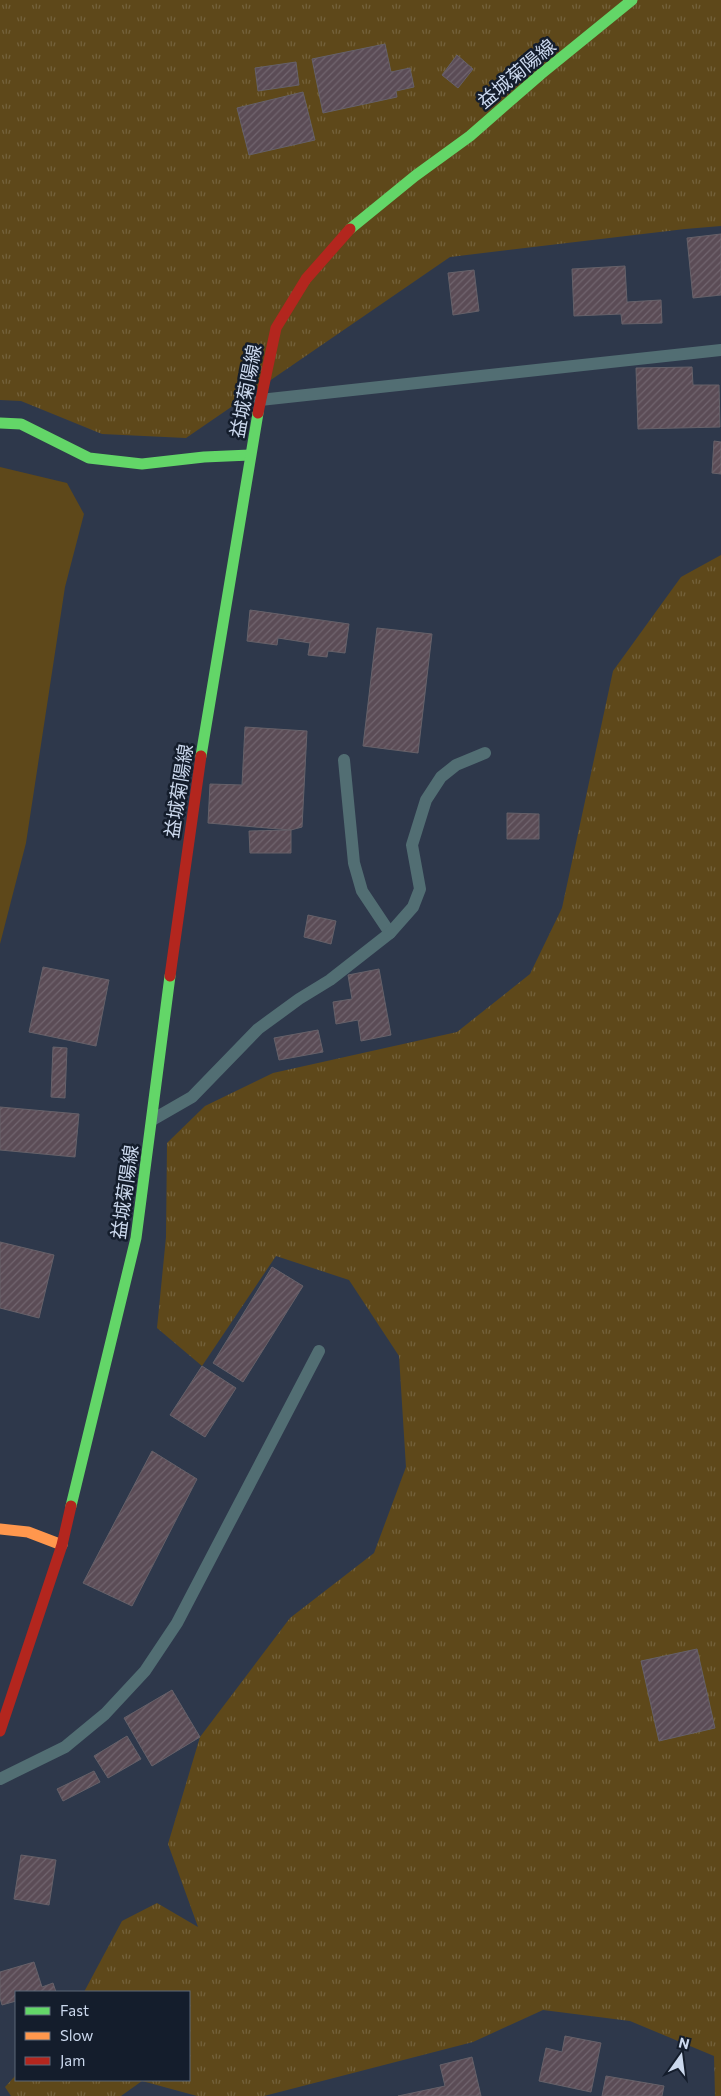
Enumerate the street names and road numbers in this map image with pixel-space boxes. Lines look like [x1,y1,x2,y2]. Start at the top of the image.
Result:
street label: 益城菊陽線 [472,34,560,112]
street label: 益城菊陽線 [225,342,265,440]
street label: 益城菊陽線 [159,742,197,840]
street label: 益城菊陽線 [106,1143,142,1241]

